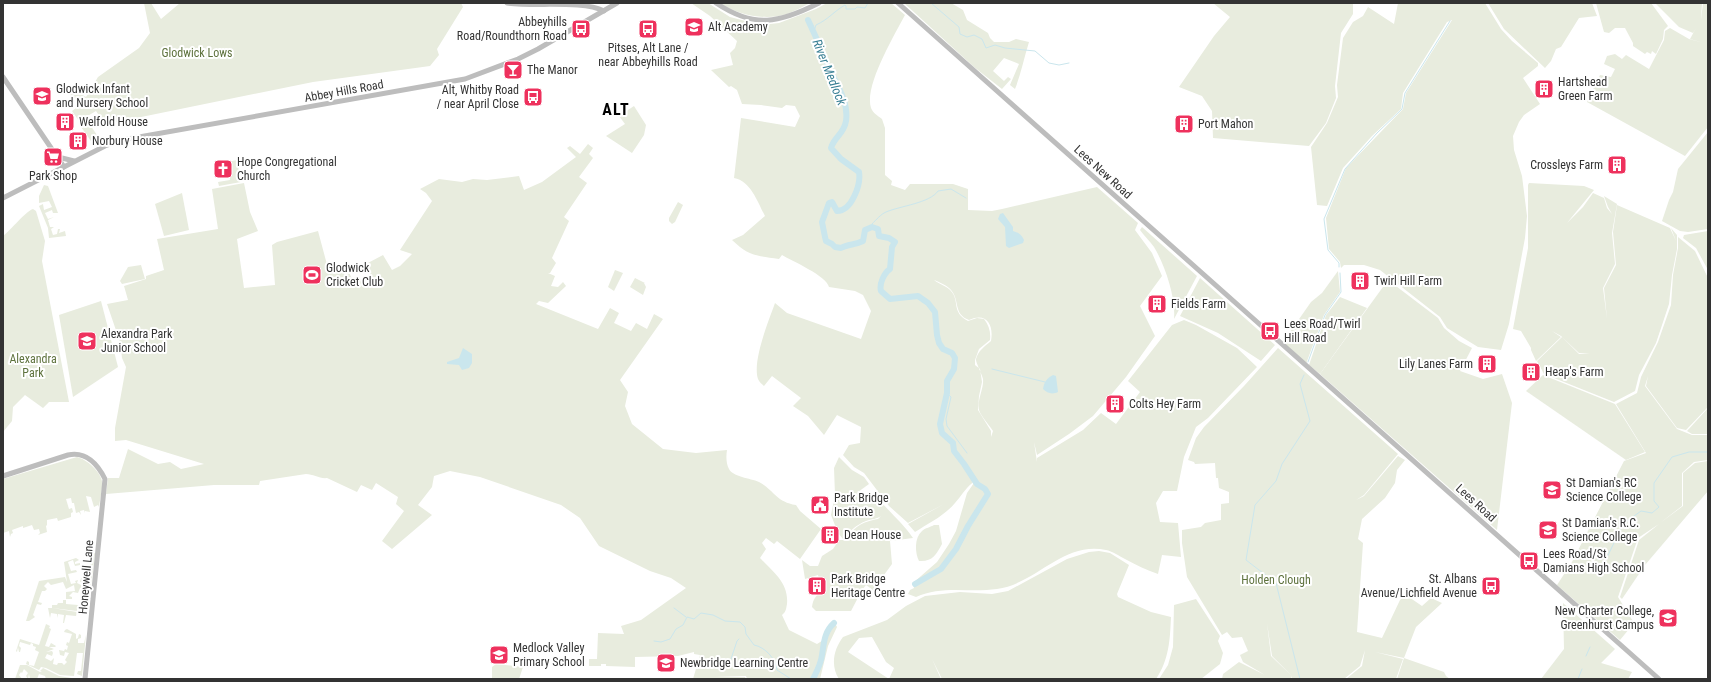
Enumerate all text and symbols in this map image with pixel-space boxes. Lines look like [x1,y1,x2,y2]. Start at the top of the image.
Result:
place label: Abbeyhills Road/Roundthorn Road [457,15,567,43]
school or university icon: Alt Academy [683,16,705,38]
bus stop icon: Abbeyhills Road/Roundthorn Road [570,18,592,40]
bus stop icon: Pitses, Alt Lane / near Abbeyhills Road [637,18,659,40]
place label: Alt Academy [708,20,768,34]
water label: River Medlock [809,37,850,108]
place label: Pitses, Alt Lane / near Abbeyhills Road [598,41,698,69]
park label: Glodwick Lows [161,46,233,60]
bar icon: The Manor [502,59,524,81]
place label: The Manor [527,63,578,77]
place label: Hartshead Green Farm [1558,75,1612,103]
street label: Abbey Hills Road [303,77,385,105]
building icon: Hartshead Green Farm [1533,78,1555,100]
place label: Glodwick Infant and Nursery School [56,82,148,110]
place label: Alt, Whitby Road / near April Close [437,83,519,111]
school or university icon: Glodwick Infant and Nursery School [31,85,53,107]
bus stop icon: Alt, Whitby Road / near April Close [522,86,544,108]
district label: ALT [602,100,630,119]
building icon: Welfold House [54,111,76,133]
building icon: Port Mahon [1173,113,1195,135]
place label: Welfold House [79,115,148,129]
place label: Port Mahon [1198,117,1253,131]
building icon: Norbury House [67,130,89,152]
place label: Norbury House [92,134,163,148]
street label: Lees New Road [1071,142,1135,202]
supermarket icon: Park Shop [42,146,64,168]
building icon: Crossleys Farm [1606,154,1628,176]
place label: Hope Congregational Church [237,155,337,183]
church icon: Hope Congregational Church [212,158,234,180]
place label: Crossleys Farm [1530,158,1603,172]
place label: Park Shop [29,169,77,183]
place label: Glodwick Cricket Club [326,261,383,289]
sports icon: Glodwick Cricket Club [301,264,323,286]
building icon: Twirl Hill Farm [1349,270,1371,292]
place label: Twirl Hill Farm [1374,274,1442,288]
building icon: Fields Farm [1146,293,1168,315]
place label: Fields Farm [1171,297,1226,311]
place label: Lees Road/Twirl Hill Road [1284,317,1361,345]
bus stop icon: Lees Road/Twirl Hill Road [1259,320,1281,342]
place label: Alexandra Park Junior School [101,327,173,355]
school or university icon: Alexandra Park Junior School [76,330,98,352]
park label: Alexandra Park [9,352,57,380]
building icon: Lily Lanes Farm [1476,353,1498,375]
place label: Lily Lanes Farm [1399,357,1473,371]
building icon: Heap's Farm [1520,361,1542,383]
place label: Heap's Farm [1545,365,1603,379]
building icon: Colts Hey Farm [1104,393,1126,415]
place label: Colts Hey Farm [1129,397,1201,411]
place label: St Damian's RC Science College [1566,476,1642,504]
school or university icon: St Damian's RC Science College [1541,479,1563,501]
street label: Lees Road [1453,481,1499,525]
place label: Park Bridge Institute [834,491,889,519]
public building icon: Park Bridge Institute [809,494,831,516]
place label: St Damian's R.C. Science College [1562,516,1639,544]
school or university icon: St Damian's R.C. Science College [1537,519,1559,541]
building icon: Dean House [819,524,841,546]
place label: Dean House [844,528,902,542]
street label: Honeywell Lane [76,539,96,615]
place label: Lees Road/St Damians High School [1543,547,1644,575]
bus stop icon: Lees Road/St Damians High School [1518,550,1540,572]
place label: Park Bridge Heritage Centre [831,572,905,600]
place label: St. Albans Avenue/Lichfield Avenue [1361,572,1477,600]
park label: Holden Clough [1241,573,1311,587]
building icon: Park Bridge Heritage Centre [806,575,828,597]
bus stop icon: St. Albans Avenue/Lichfield Avenue [1480,575,1502,597]
place label: New Charter College, Greenhurst Campus [1555,604,1654,632]
school or university icon: New Charter College, Greenhurst Campus [1657,607,1679,629]
place label: Medlock Valley Primary School [513,641,585,669]
school or university icon: Medlock Valley Primary School [488,644,510,666]
school or university icon: Newbridge Learning Centre [655,652,677,674]
place label: Newbridge Learning Centre [680,656,809,670]

